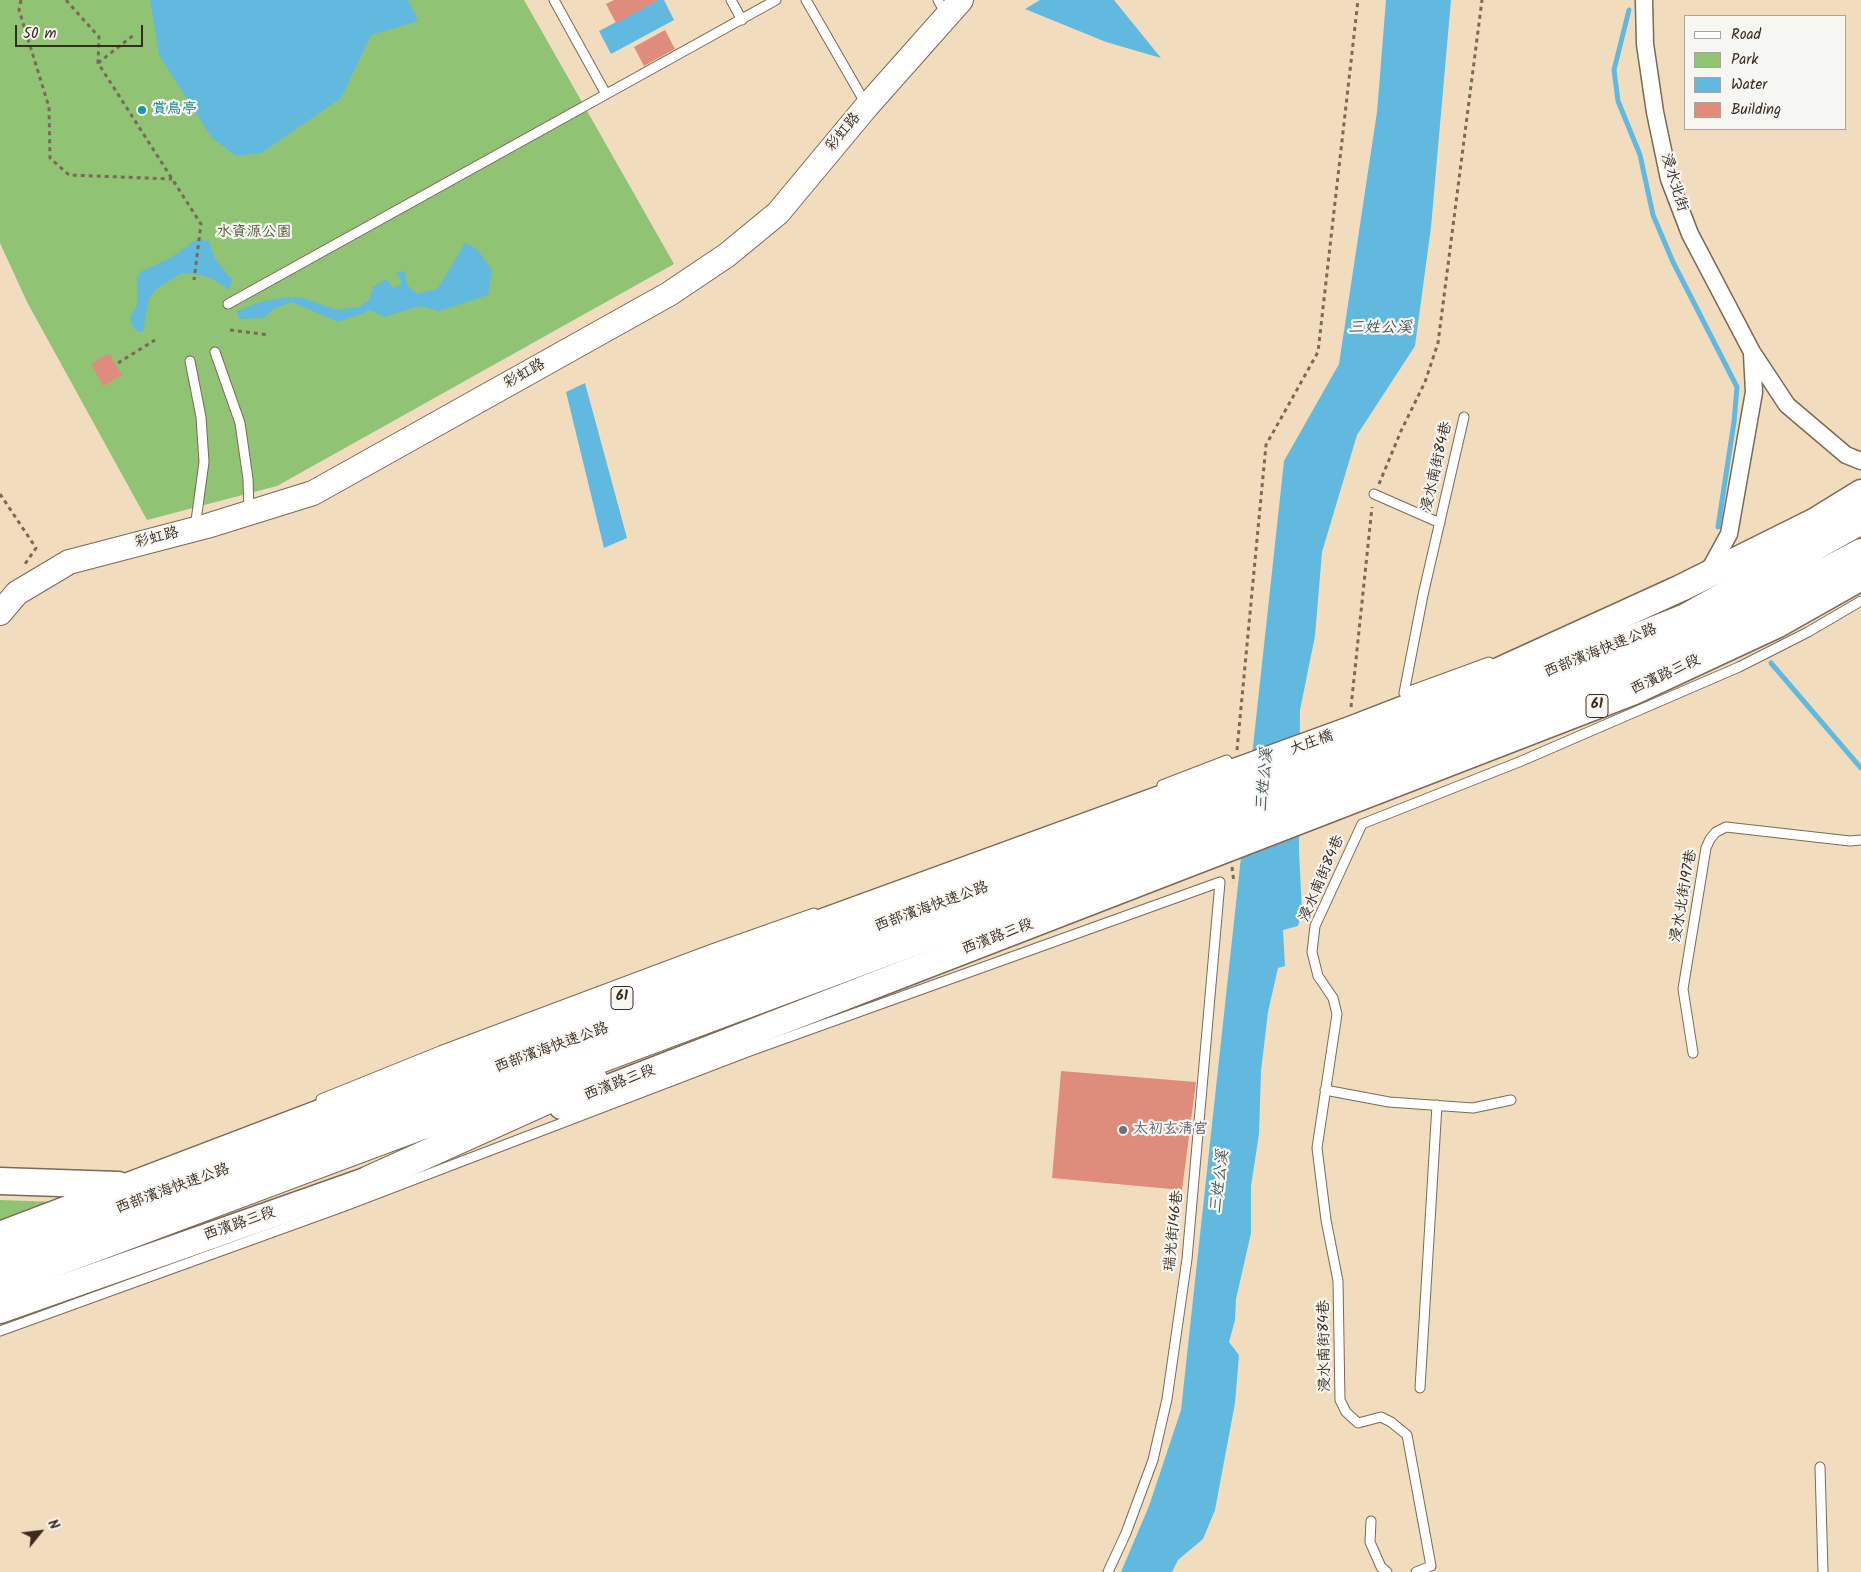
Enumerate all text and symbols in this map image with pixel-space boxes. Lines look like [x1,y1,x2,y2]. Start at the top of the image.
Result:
scale bar [18,15,145,47]
legend [1684,15,1846,130]
text: 50 m [23,22,57,46]
text: Road [1731,23,1761,47]
text: Park [1731,48,1758,72]
text: Water [1731,73,1767,97]
text: Building [1731,98,1781,122]
place label: 賞鳥亭 [152,101,197,119]
marker: 賞鳥亭 [136,104,148,116]
street label: 彩虹路 [823,110,865,156]
street label: 浸水北街 [1656,152,1690,214]
park label: 水資源公園 [217,224,291,242]
water label: 三姓公溪 [1348,319,1412,339]
street label: 彩虹路 [501,356,549,394]
street label: 浸水南街84巷 [1419,420,1457,514]
street label: 彩虹路 [133,525,181,553]
street label: 西部濱海快速公路 [1542,621,1660,683]
street label: 西濱路三段 [1628,652,1704,700]
road number: 61 [1586,694,1608,718]
street label: 大庄橋 [1288,728,1336,760]
water label: 三姓公溪 [1254,747,1278,813]
street label: 浸水南街84巷 [1297,833,1349,925]
street label: 浸水北街197巷 [1668,848,1702,944]
street label: 西部濱海快速公路 [873,879,991,937]
street label: 西濱路三段 [960,916,1036,960]
road number: 61 [611,986,633,1010]
street label: 西部濱海快速公路 [493,1020,611,1078]
street label: 西濱路三段 [582,1062,658,1106]
place label: 太初玄清宮 [1133,1121,1208,1139]
marker: 太初玄清宮 [1117,1124,1129,1136]
water label: 三姓公溪 [1208,1149,1234,1215]
street label: 西部濱海快速公路 [114,1161,232,1219]
street label: 瑞光街146巷 [1162,1190,1188,1272]
street label: 西濱路三段 [202,1204,278,1246]
street label: 浸水南街84巷 [1316,1300,1336,1392]
north arrow [15,1507,65,1557]
text: N [41,1516,65,1534]

